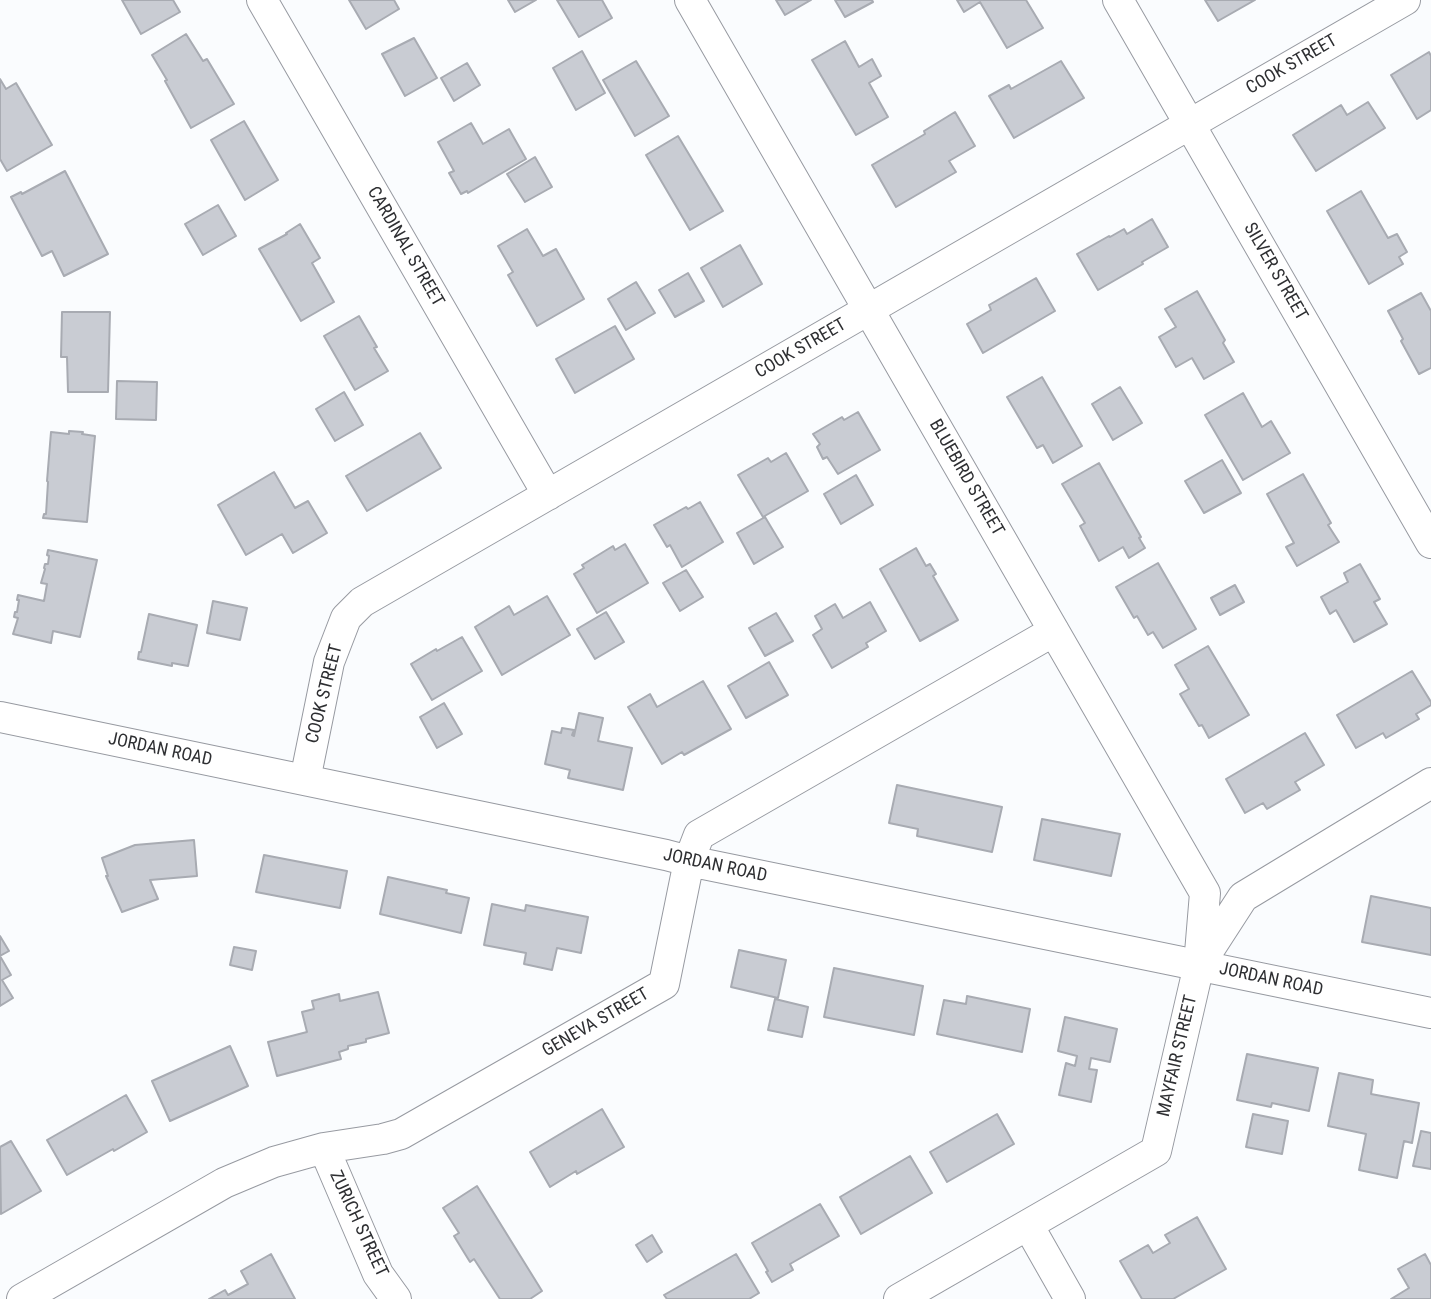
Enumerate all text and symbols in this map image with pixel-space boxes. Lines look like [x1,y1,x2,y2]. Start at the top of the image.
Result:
street label: COOK STREET [1243,30,1341,100]
street label: CARDINAL STREET [362,183,448,311]
street label: SILVER STREET [1238,219,1312,325]
street label: COOK STREET [752,314,850,384]
street label: BLUEBIRD STREET [924,416,1008,540]
street label: COOK STREET [302,642,348,746]
street label: JORDAN ROAD [106,728,214,772]
street label: JORDAN ROAD [661,844,769,888]
street label: JORDAN ROAD [1217,958,1325,1002]
street label: GENEVA STREET [539,984,653,1062]
street label: MAYFAIR STREET [1154,993,1202,1119]
street label: ZURICH STREET [324,1167,392,1281]

